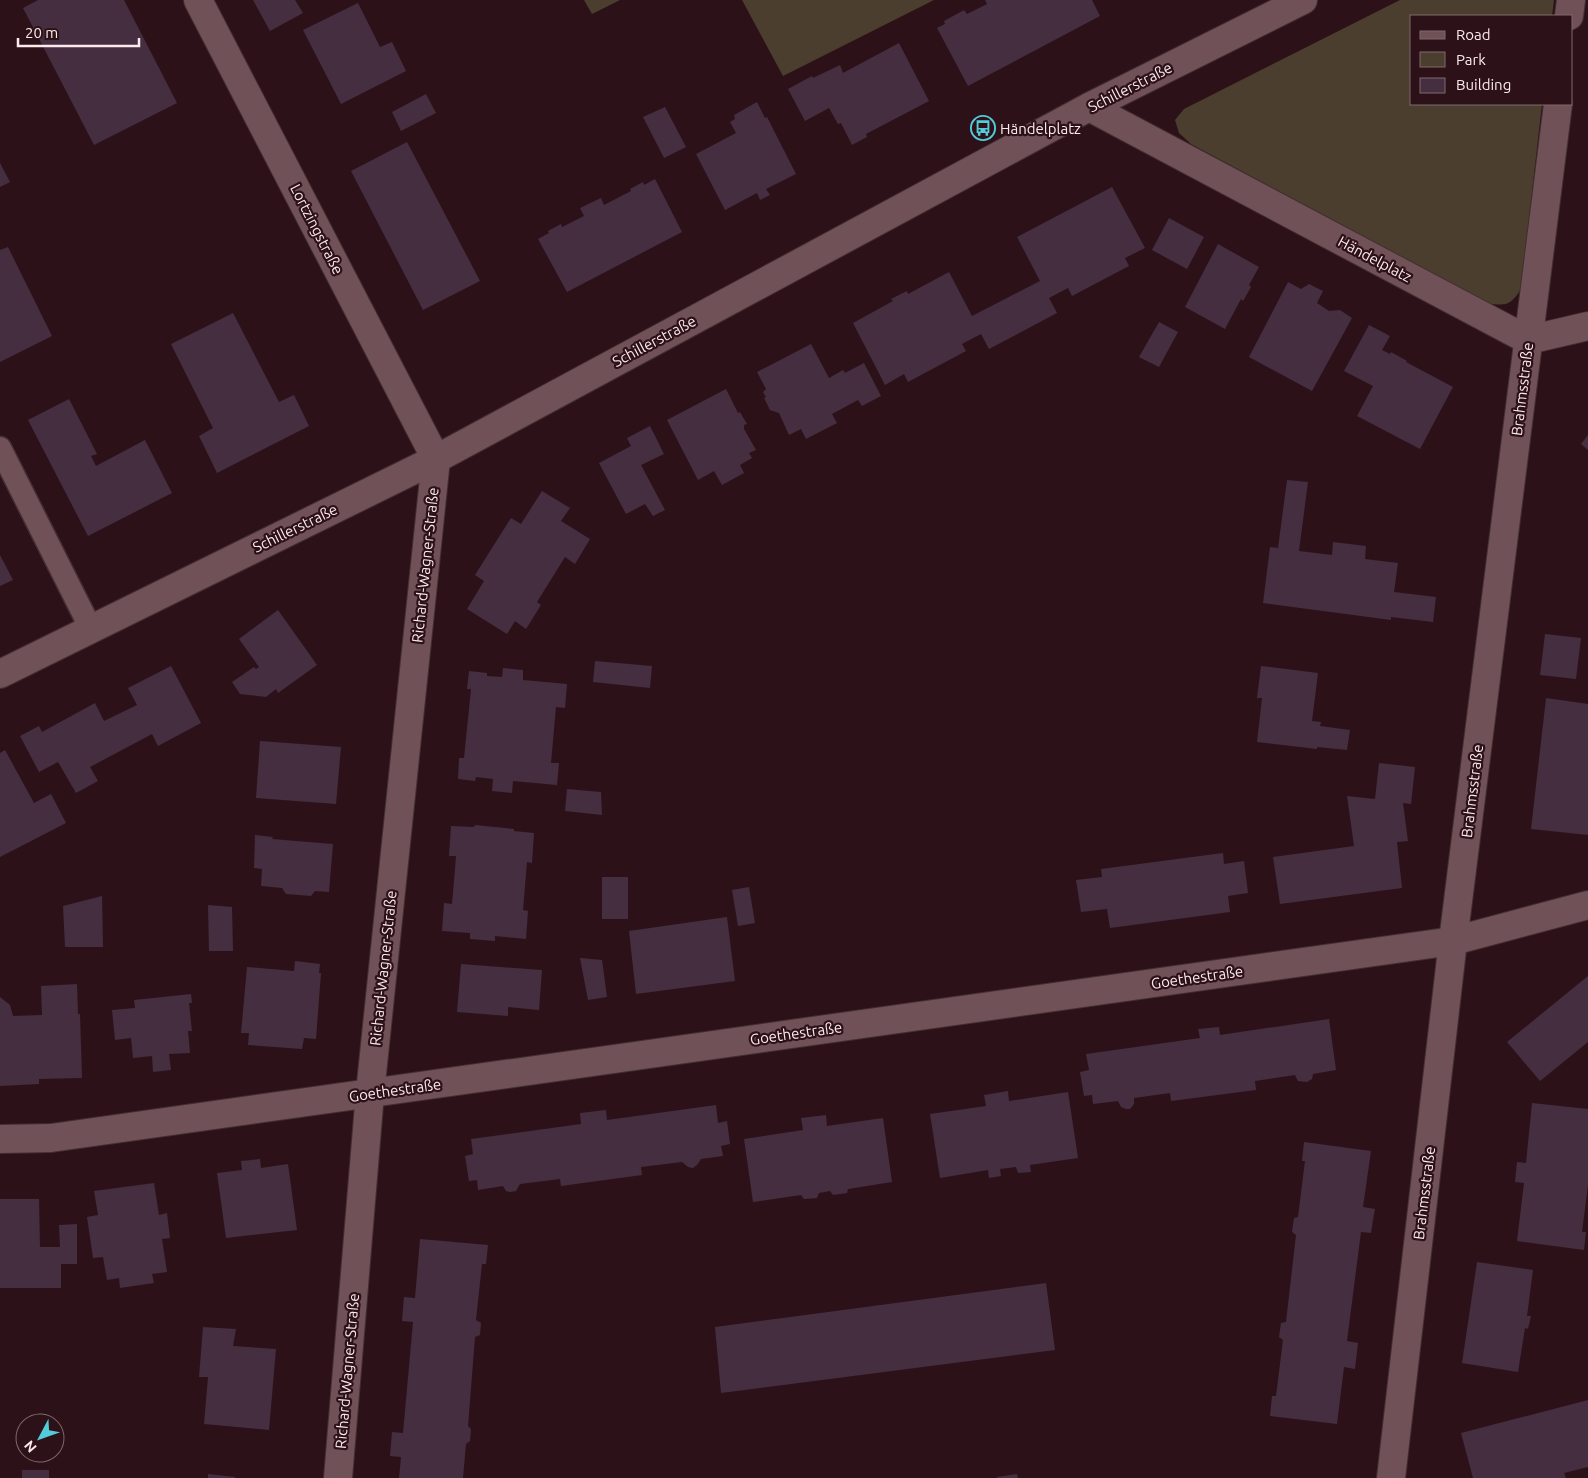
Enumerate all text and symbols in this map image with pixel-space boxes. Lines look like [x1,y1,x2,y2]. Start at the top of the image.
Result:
scale bar [18,15,139,47]
legend [1410,15,1573,105]
text: 20 m [25,24,58,41]
text: Road [1456,26,1491,43]
text: Park [1456,51,1486,68]
street label: Schillerstraße [1085,59,1175,115]
text: Building [1456,76,1511,93]
bus stop icon: Händelplatz [970,115,996,141]
place label: Händelplatz [1000,120,1081,137]
street label: Lortzingstraße [287,181,347,277]
street label: Händelplatz [1335,232,1415,286]
street label: Schillerstraße [609,312,699,370]
street label: Brahmsstraße [1508,341,1536,437]
street label: Richard-Wagner-Straße [408,487,442,643]
street label: Schillerstraße [250,500,340,556]
street label: Brahmsstraße [1458,743,1486,839]
street label: Richard-Wagner-Straße [366,890,400,1046]
street label: Goethestraße [1150,962,1244,992]
street label: Goethestraße [749,1018,843,1048]
street label: Goethestraße [348,1075,442,1105]
street label: Brahmsstraße [1410,1145,1438,1241]
street label: Richard-Wagner-Straße [332,1293,362,1449]
north arrow [15,1413,65,1463]
text: N [21,1437,40,1456]

